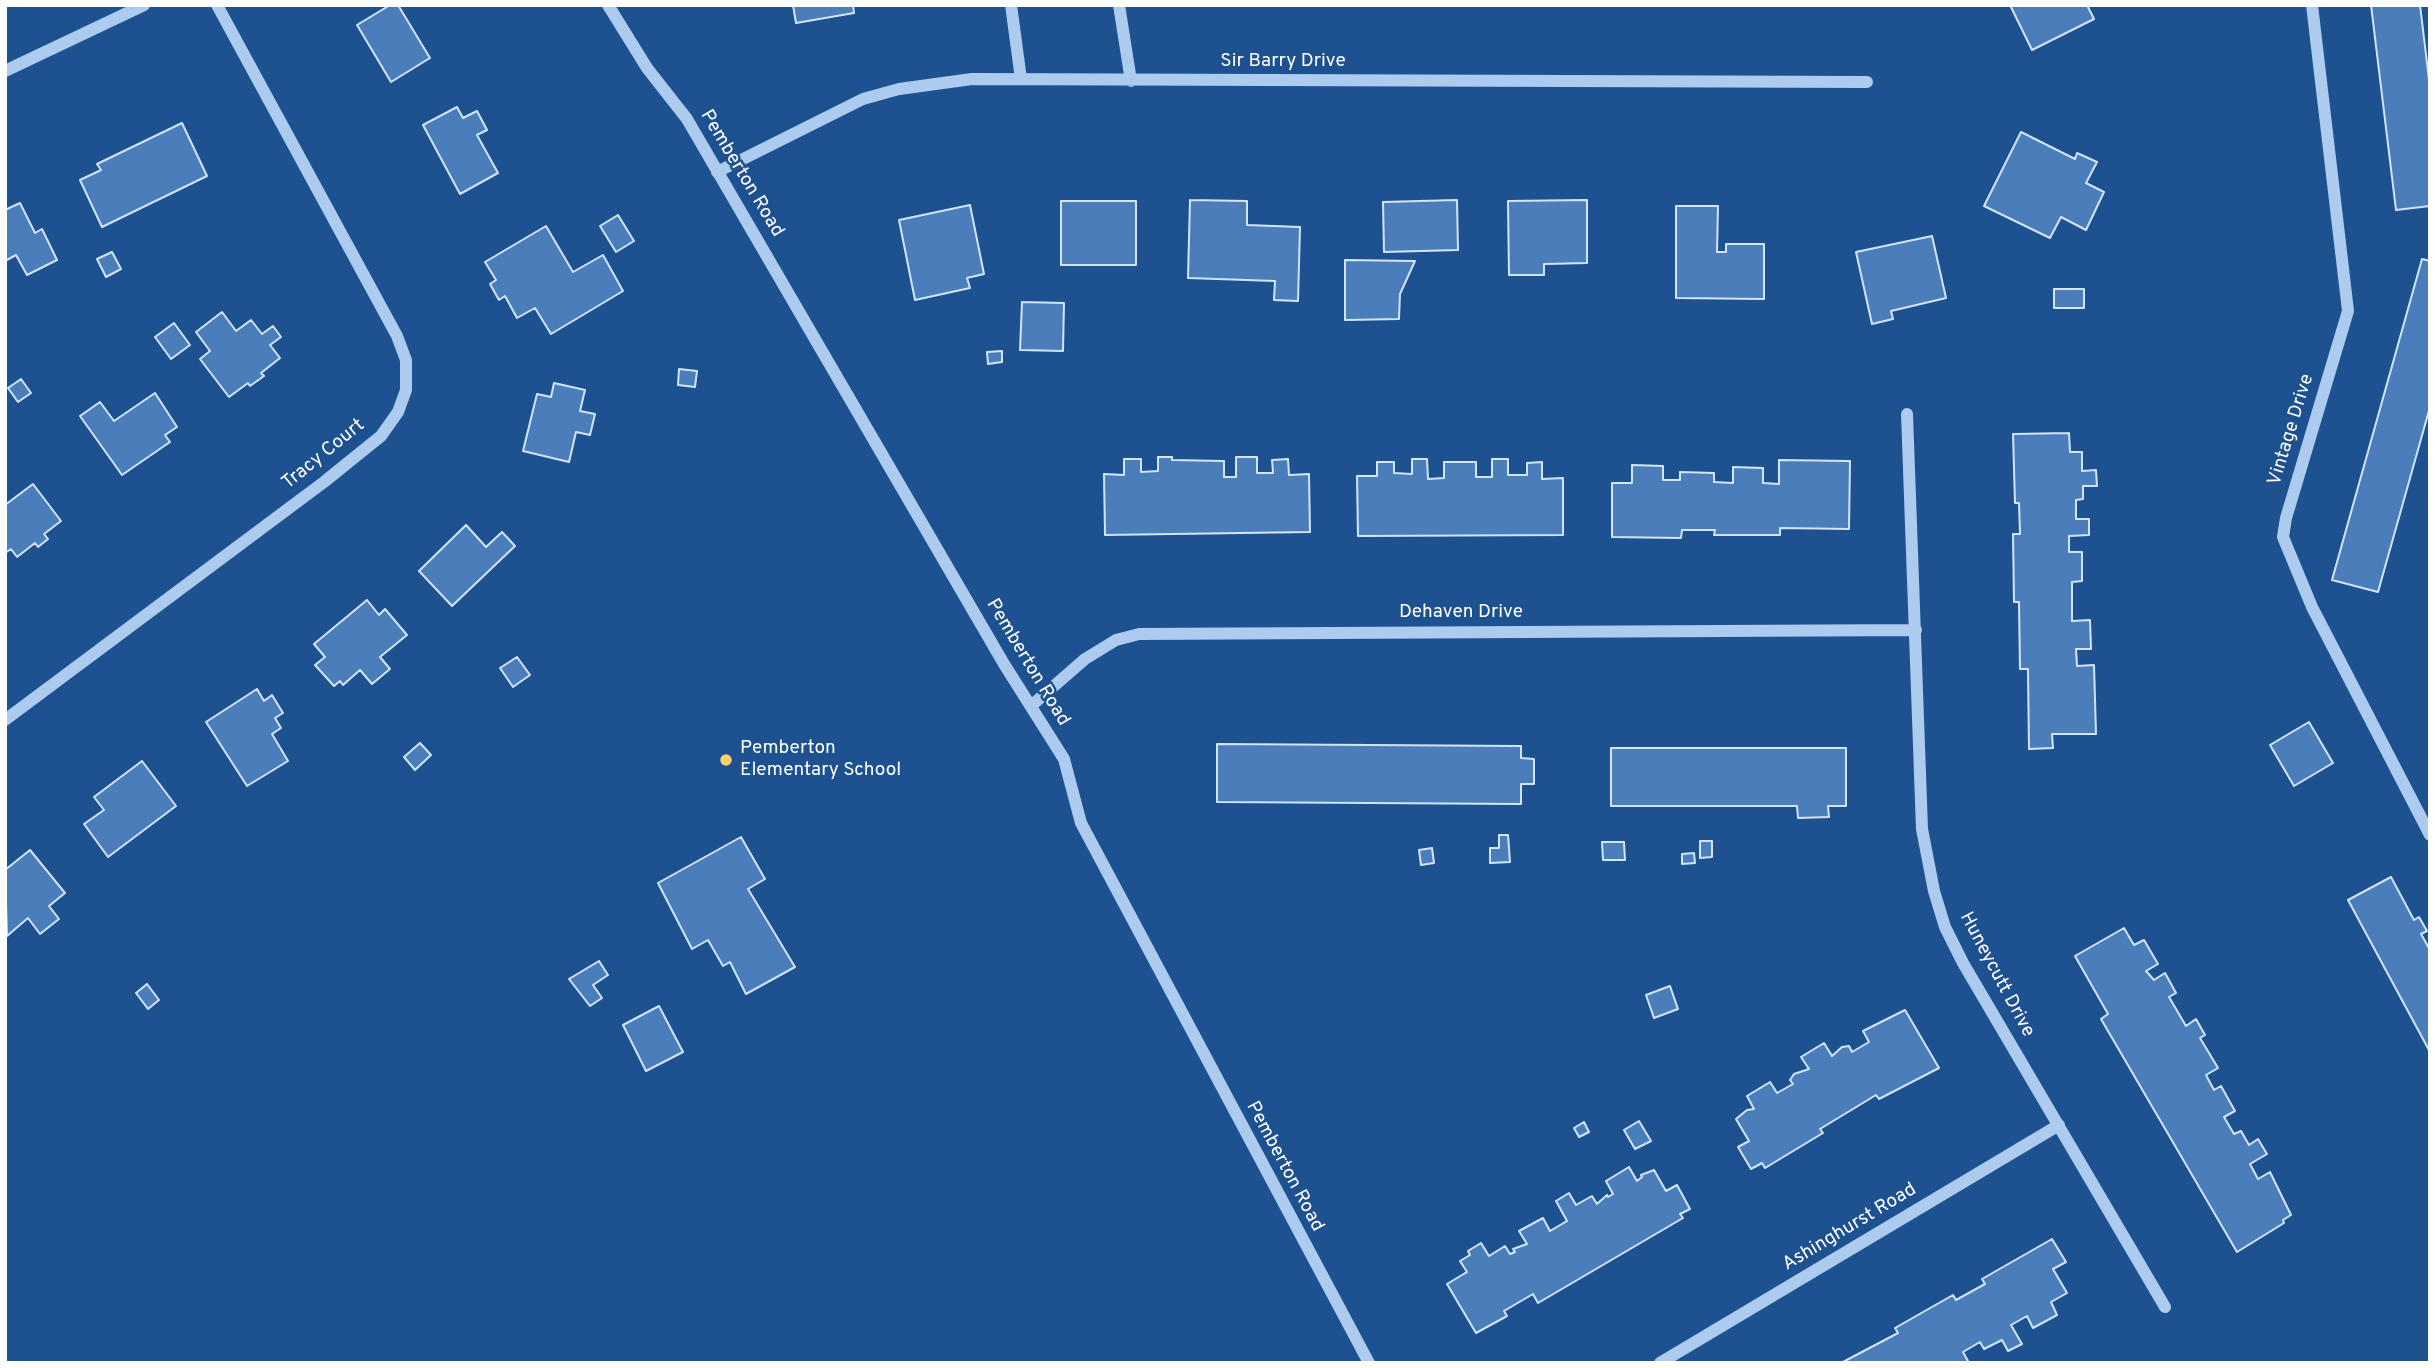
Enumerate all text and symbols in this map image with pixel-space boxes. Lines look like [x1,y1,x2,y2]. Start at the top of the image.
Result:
street label: Sir Barry Drive [1220,51,1346,73]
street label: Pemberton Road [694,106,788,242]
street label: Vintage Drive [2264,372,2320,488]
street label: Tracy Court [278,415,370,495]
street label: Pemberton Road [980,595,1074,731]
street label: Dehaven Drive [1399,602,1523,624]
place label: Pemberton Elementary School [740,738,901,782]
marker: Pemberton Elementary School [718,752,734,768]
street label: Huneycutt Drive [1953,909,2039,1041]
street label: Pemberton Road [1240,1098,1328,1236]
street label: Ashinghurst Road [1779,1179,1921,1277]

